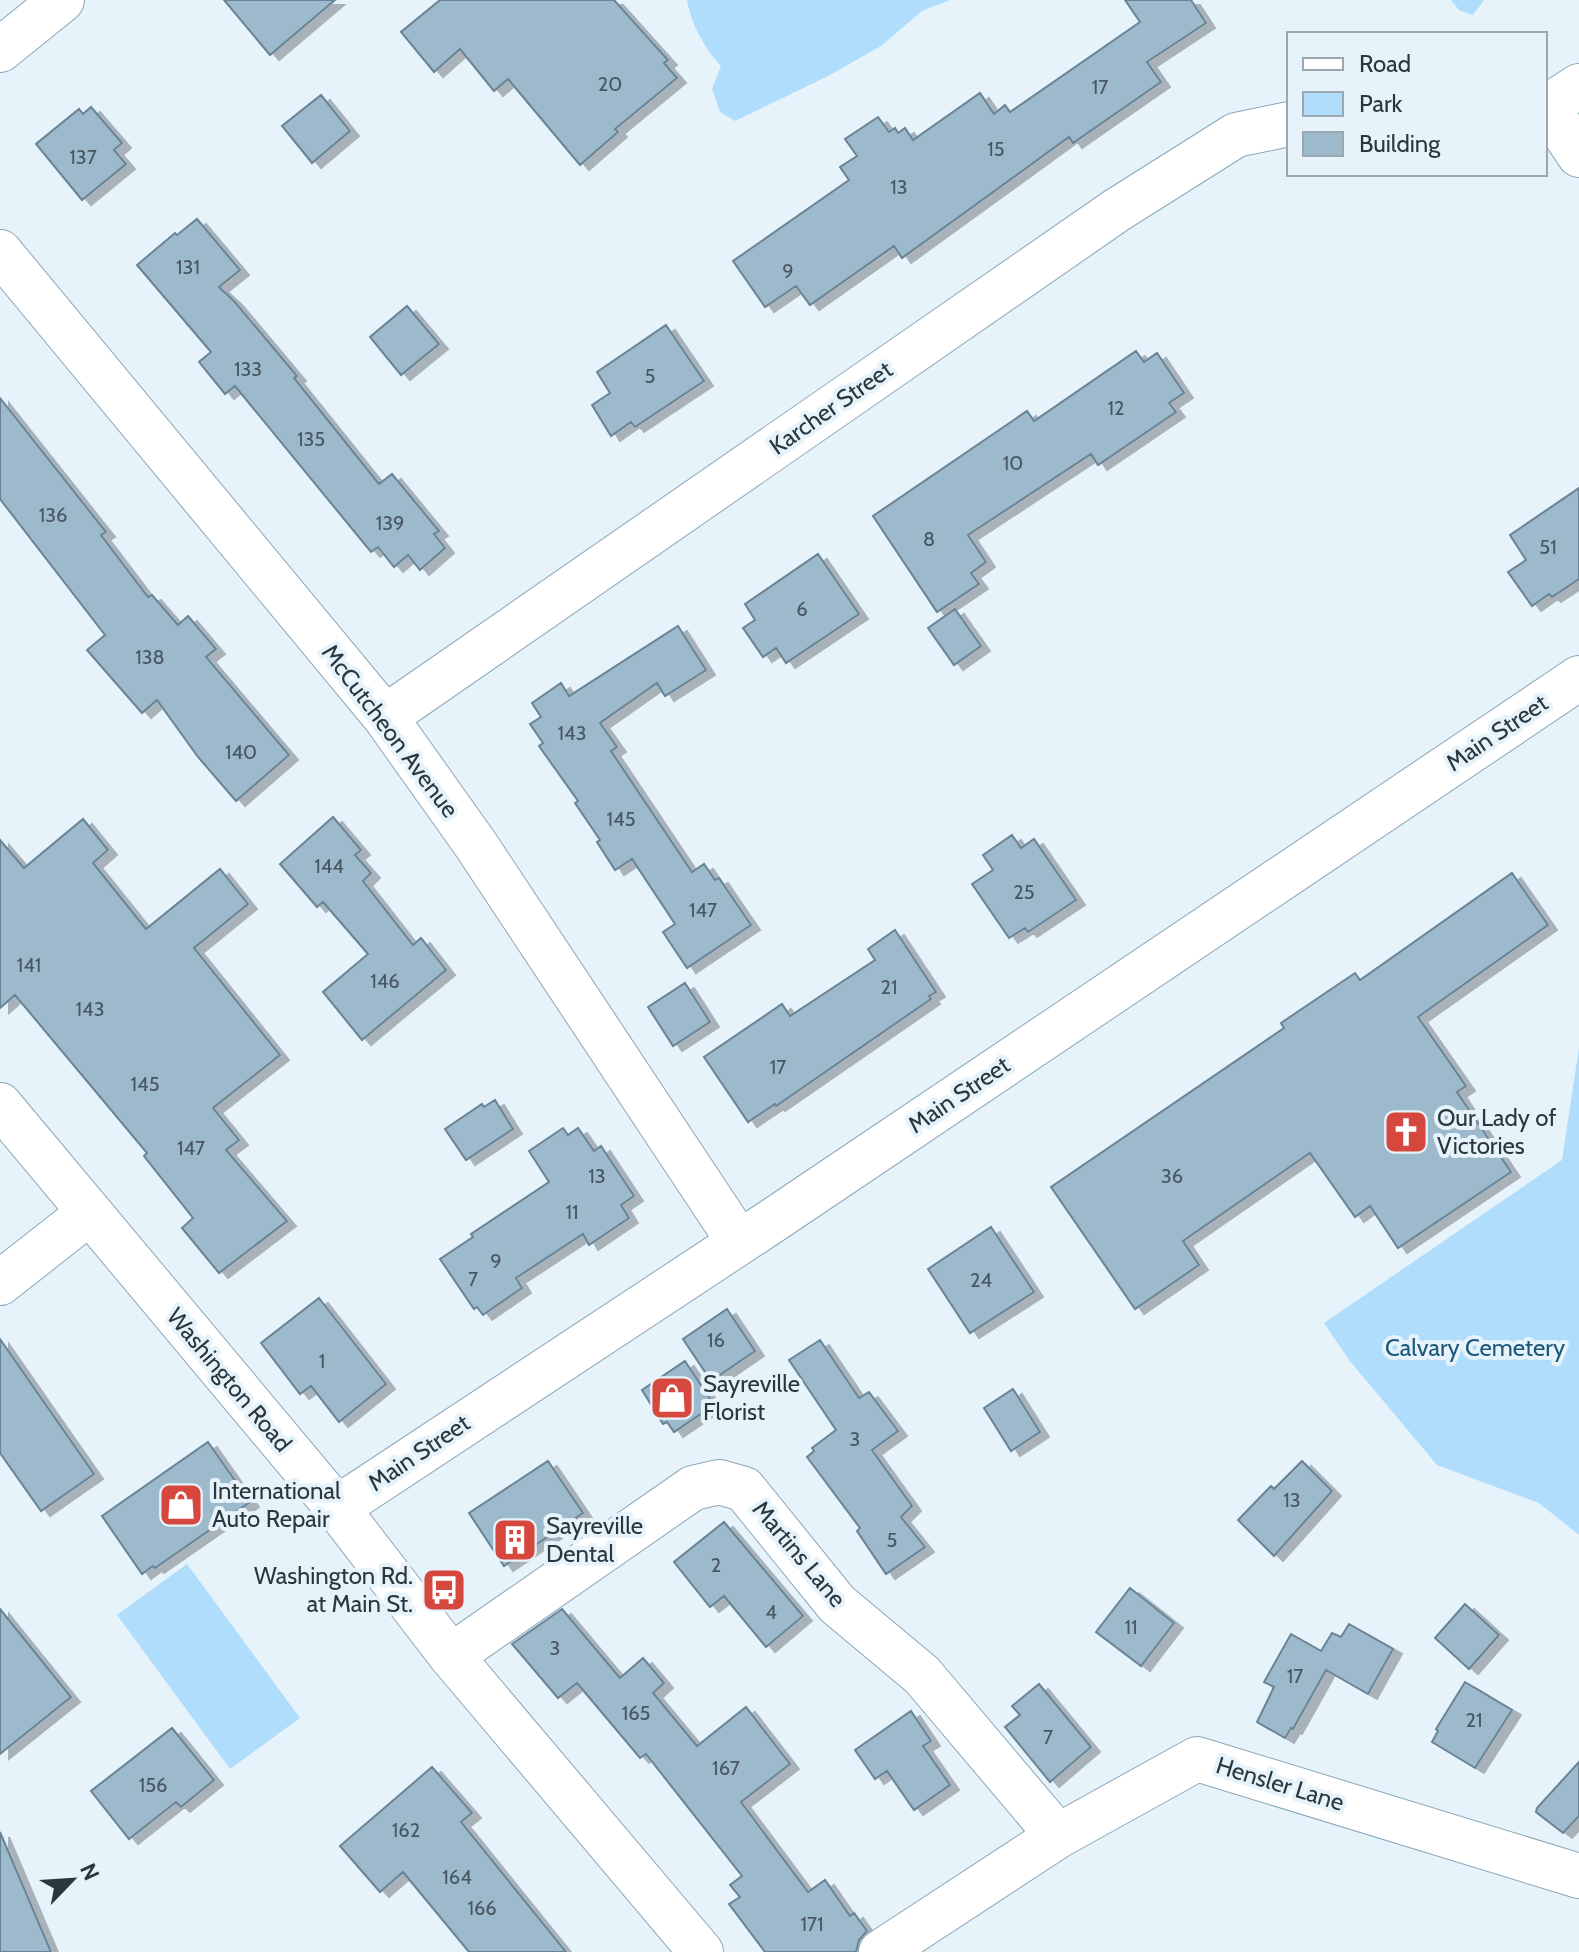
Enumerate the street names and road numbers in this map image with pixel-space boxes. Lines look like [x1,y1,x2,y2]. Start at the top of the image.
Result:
street label: Karcher Street [764,355,898,461]
street label: McCutcheon Avenue [316,638,465,823]
street label: Main Street [1440,688,1553,777]
street label: Main Street [902,1050,1015,1139]
street label: Washington Road [161,1302,298,1457]
street label: Main Street [362,1408,475,1497]
street label: Martins Lane [747,1495,852,1613]
street label: Hensler Lane [1213,1750,1348,1817]

